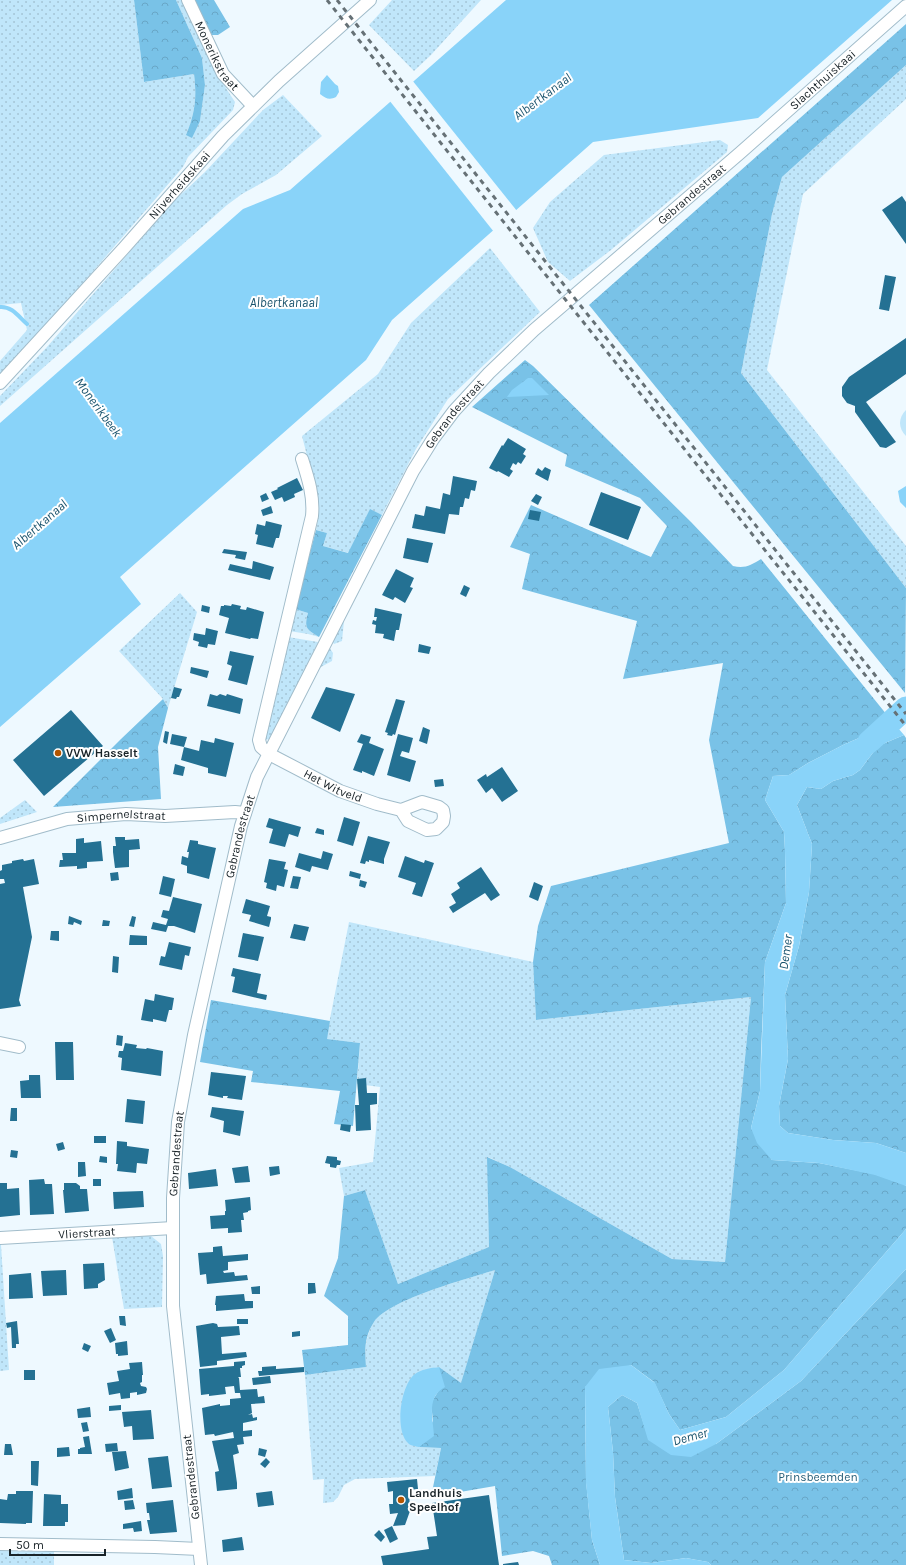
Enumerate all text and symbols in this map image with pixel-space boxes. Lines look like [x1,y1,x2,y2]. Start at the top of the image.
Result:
street label: Monerikstraat [192,19,242,94]
street label: Slachthuiskaai [787,47,858,113]
water label: Albertkanaal [511,70,574,123]
street label: Nijverheidskaai [146,148,213,222]
street label: Gebrandestraat [655,161,729,228]
water label: Albertkanaal [250,295,318,310]
water label: Monerikbeek [72,375,125,440]
street label: Gebrandestraat [422,376,487,451]
water label: Albertkanaal [9,496,70,552]
place label: VVW Hasselt [66,746,138,760]
marker: VVW Hasselt [53,748,63,758]
street label: Het Witveld [301,766,364,805]
street label: Gebrandestraat [223,793,258,879]
street label: Simpernelstraat [76,807,167,825]
water label: Demer [776,933,795,971]
street label: Gebrandestraat [166,1109,187,1197]
street label: Vlierstraat [58,1224,116,1242]
water label: Demer [671,1425,710,1448]
street label: Gebrandestraat [180,1433,202,1520]
park label: Prinsbeemden [778,1470,858,1484]
place label: Landhuis Speelhof [409,1486,462,1514]
marker: Landhuis Speelhof [396,1495,406,1505]
scale bar [10,1531,105,1557]
text: 50 m [16,1538,44,1552]

